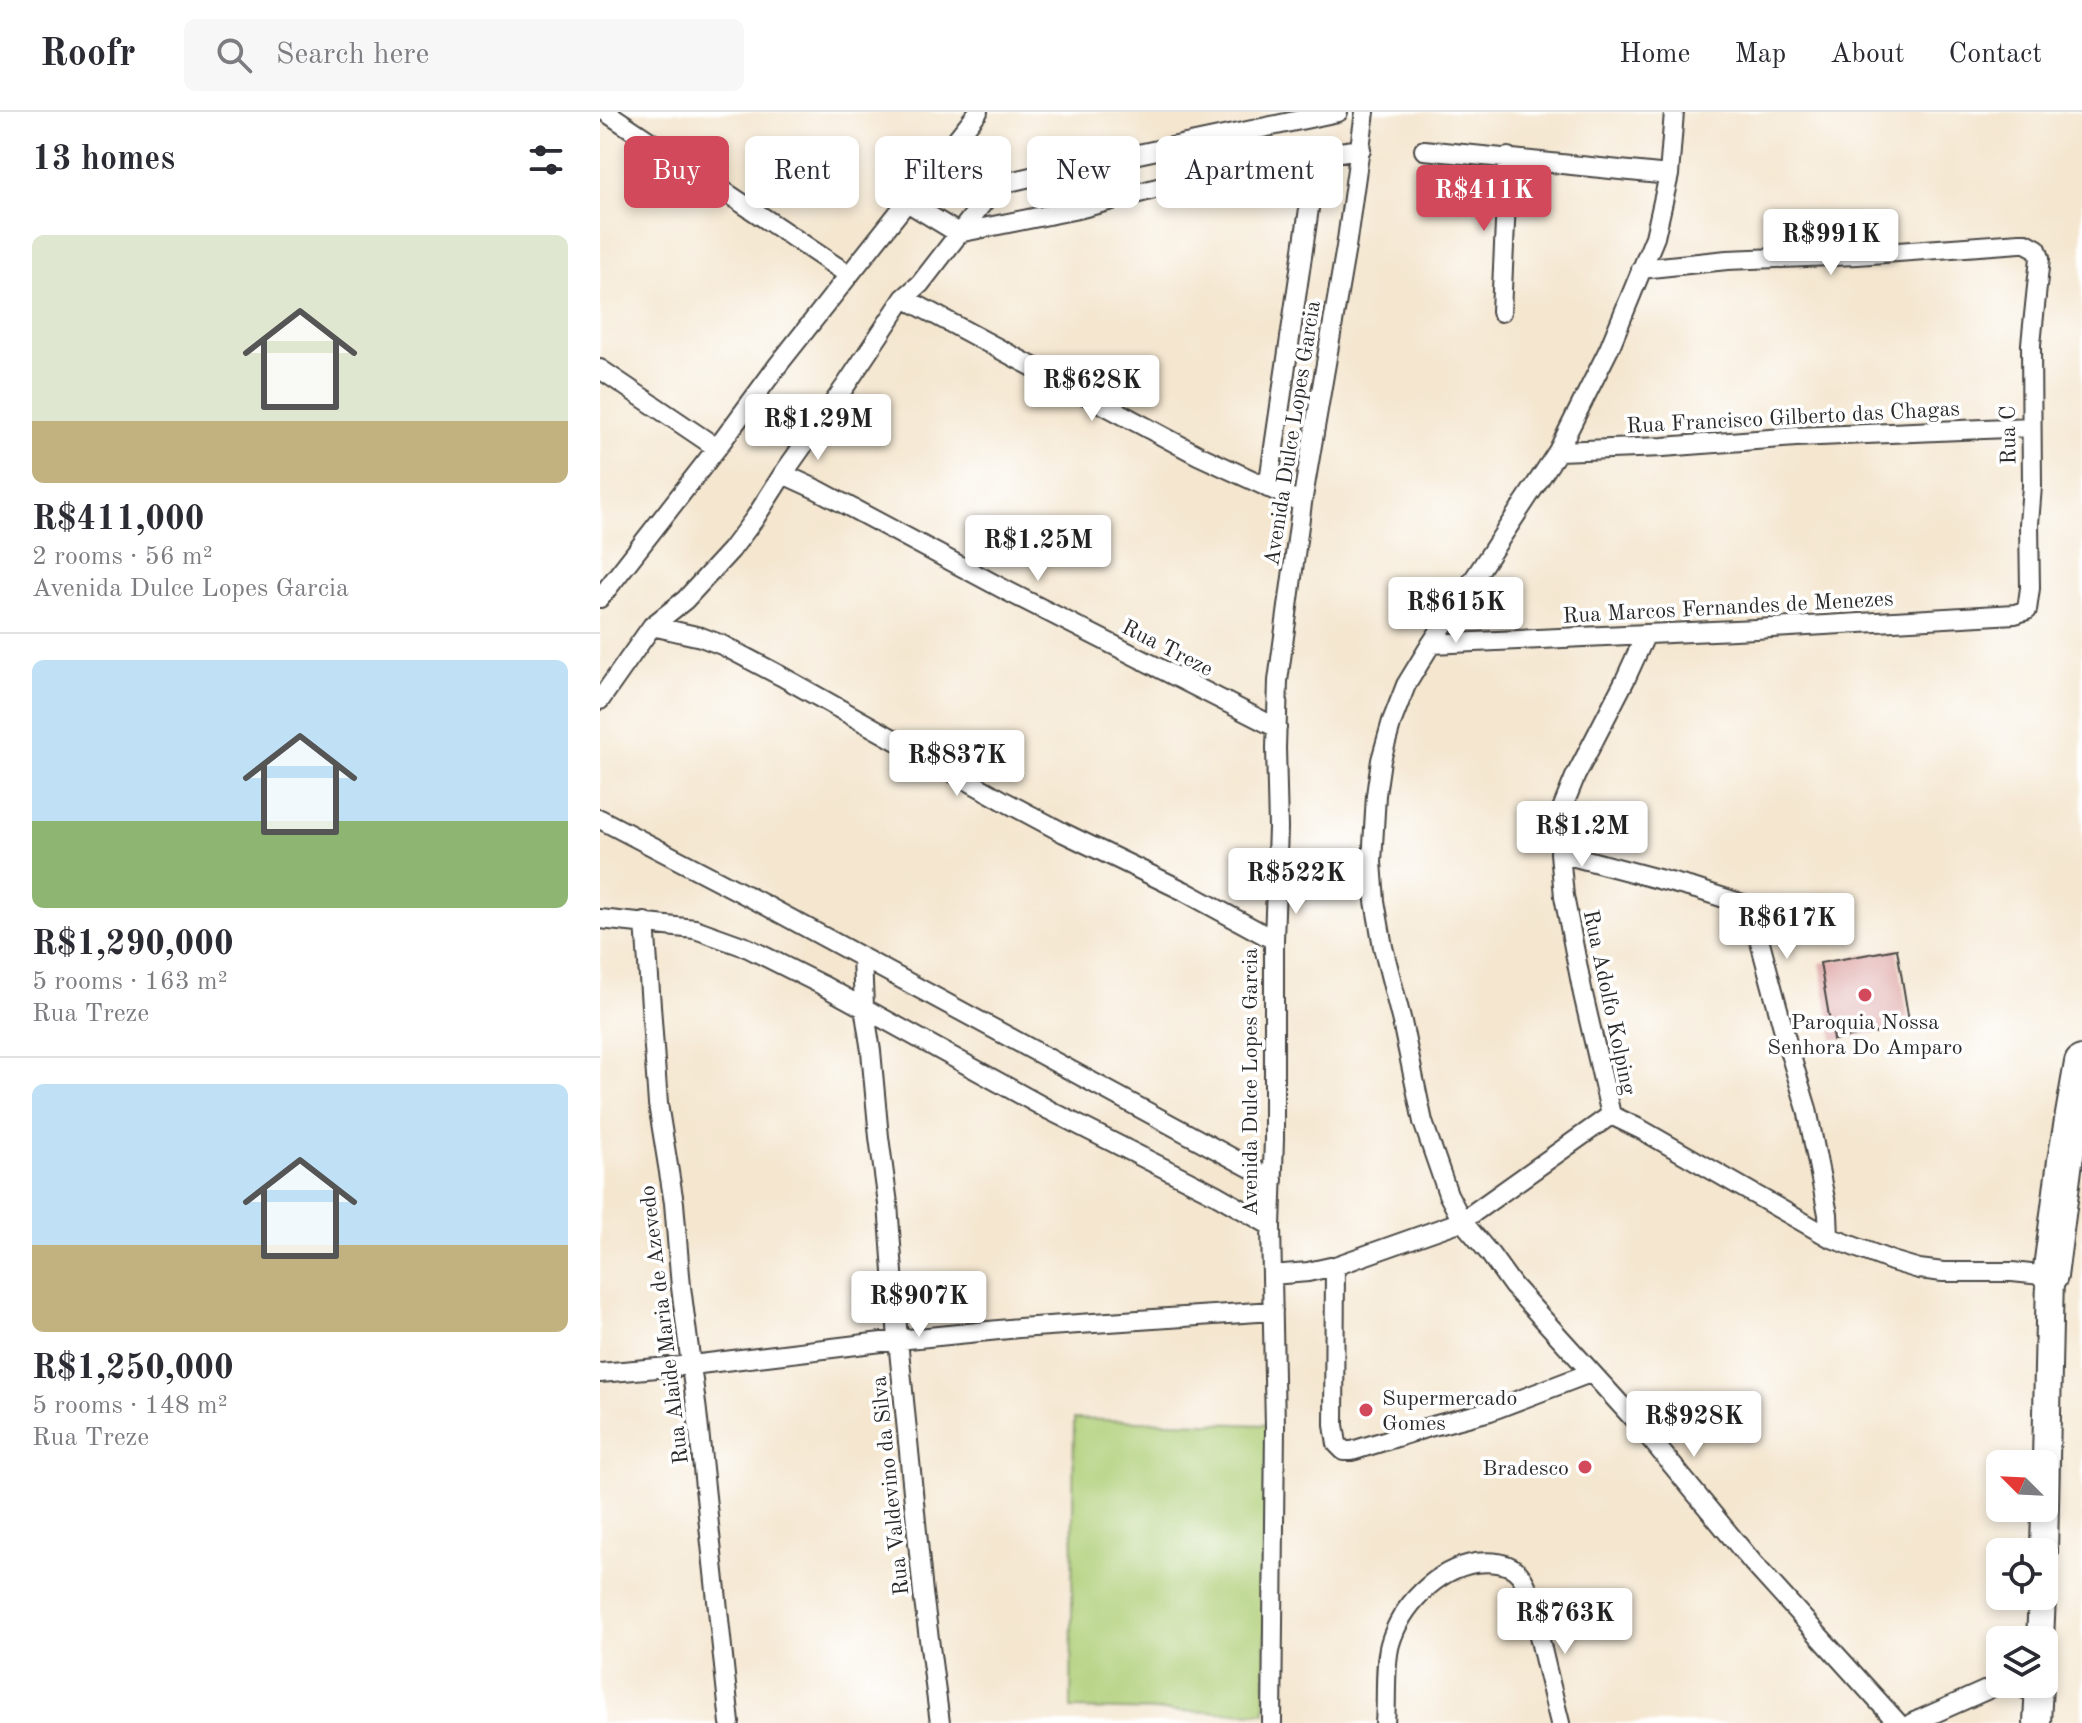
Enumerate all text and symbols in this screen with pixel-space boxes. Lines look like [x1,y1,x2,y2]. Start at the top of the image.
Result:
search box [184,19,744,91]
icon: search [212,33,256,77]
text: Roofr [40,36,136,74]
text: Search here [276,40,429,70]
text: Home [1619,41,1690,69]
text: Map [1734,41,1786,69]
text: About [1830,41,1905,69]
text: Contact [1949,41,2042,69]
chip: Buy [624,136,729,208]
chip: Rent [745,136,859,208]
chip: Filters [875,136,1011,208]
chip: New [1027,136,1140,208]
chip: Apartment [1156,136,1343,208]
icon: filters [524,138,568,182]
text: 13 homes [32,143,175,177]
pin: R$411K [1419,165,1549,233]
text: R$411K [1434,178,1534,204]
pin: R$991K [1766,209,1896,277]
text: R$991K [1781,222,1881,248]
icon: home [228,287,372,431]
street label: Avenida Dulce Lopes Garcia [1261,299,1325,567]
pin: R$628K [1027,355,1157,423]
text: R$628K [1042,368,1142,394]
pin: R$1.29M [744,394,892,462]
street label: Rua Francisco Gilberto das Chagas [1626,398,1960,438]
street label: Rua C [1997,405,2021,465]
text: R$1.29M [763,407,873,433]
text: R$411,000 [32,503,204,537]
pin: R$1.25M [964,515,1112,583]
text: R$1.25M [983,528,1093,554]
text: 2 rooms · 56 m² [32,544,213,570]
text: Avenida Dulce Lopes Garcia [32,576,349,602]
pin: R$615K [1391,577,1521,645]
street label: Rua Marcos Fernandes de Menezes [1562,588,1894,628]
text: R$615K [1406,590,1506,616]
street label: Rua Treze [1118,616,1216,681]
icon: home [228,712,372,856]
pin: R$837K [892,730,1022,798]
text: R$837K [907,743,1007,769]
pin: R$1.2M [1517,801,1647,869]
text: R$1.2M [1535,814,1629,840]
pin: R$522K [1231,848,1361,916]
text: R$522K [1246,861,1346,887]
pin: R$617K [1722,893,1852,961]
text: R$617K [1737,906,1837,932]
street label: Rua Adolfo Kolping [1579,908,1639,1097]
text: R$1,290,000 [32,928,234,962]
street label: Avenida Dulce Lopes Garcia [1240,948,1262,1216]
text: 5 rooms · 163 m² [32,969,228,995]
marker: Paroquia Nossa Senhora Do Amparo [1856,986,1874,1004]
text: Rua Treze [32,1001,149,1027]
place label: Paroquia Nossa Senhora Do Amparo [1767,1012,1963,1059]
icon: home [228,1136,372,1280]
street label: Rua Alaide Maria de Azevedo [637,1184,693,1465]
pin: R$907K [854,1271,984,1339]
text: R$907K [869,1284,969,1310]
text: R$1,250,000 [32,1352,234,1386]
street label: Rua Valdevino da Silva [869,1375,913,1597]
place label: Supermercado Gomes [1382,1388,1517,1435]
pin: R$928K [1629,1391,1759,1459]
text: 5 rooms · 148 m² [32,1393,228,1419]
marker: Supermercado Gomes [1357,1401,1375,1419]
text: R$928K [1644,1404,1744,1430]
text: Rua Treze [32,1425,149,1451]
north arrow [1986,1450,2058,1522]
map controls [1986,1450,2058,1698]
place label: Bradesco [1482,1458,1569,1480]
marker: Bradesco [1576,1458,1594,1476]
button: locate [1986,1538,2058,1610]
pin: R$763K [1500,1588,1630,1656]
text: R$763K [1515,1601,1615,1627]
button: layers [1986,1626,2058,1698]

